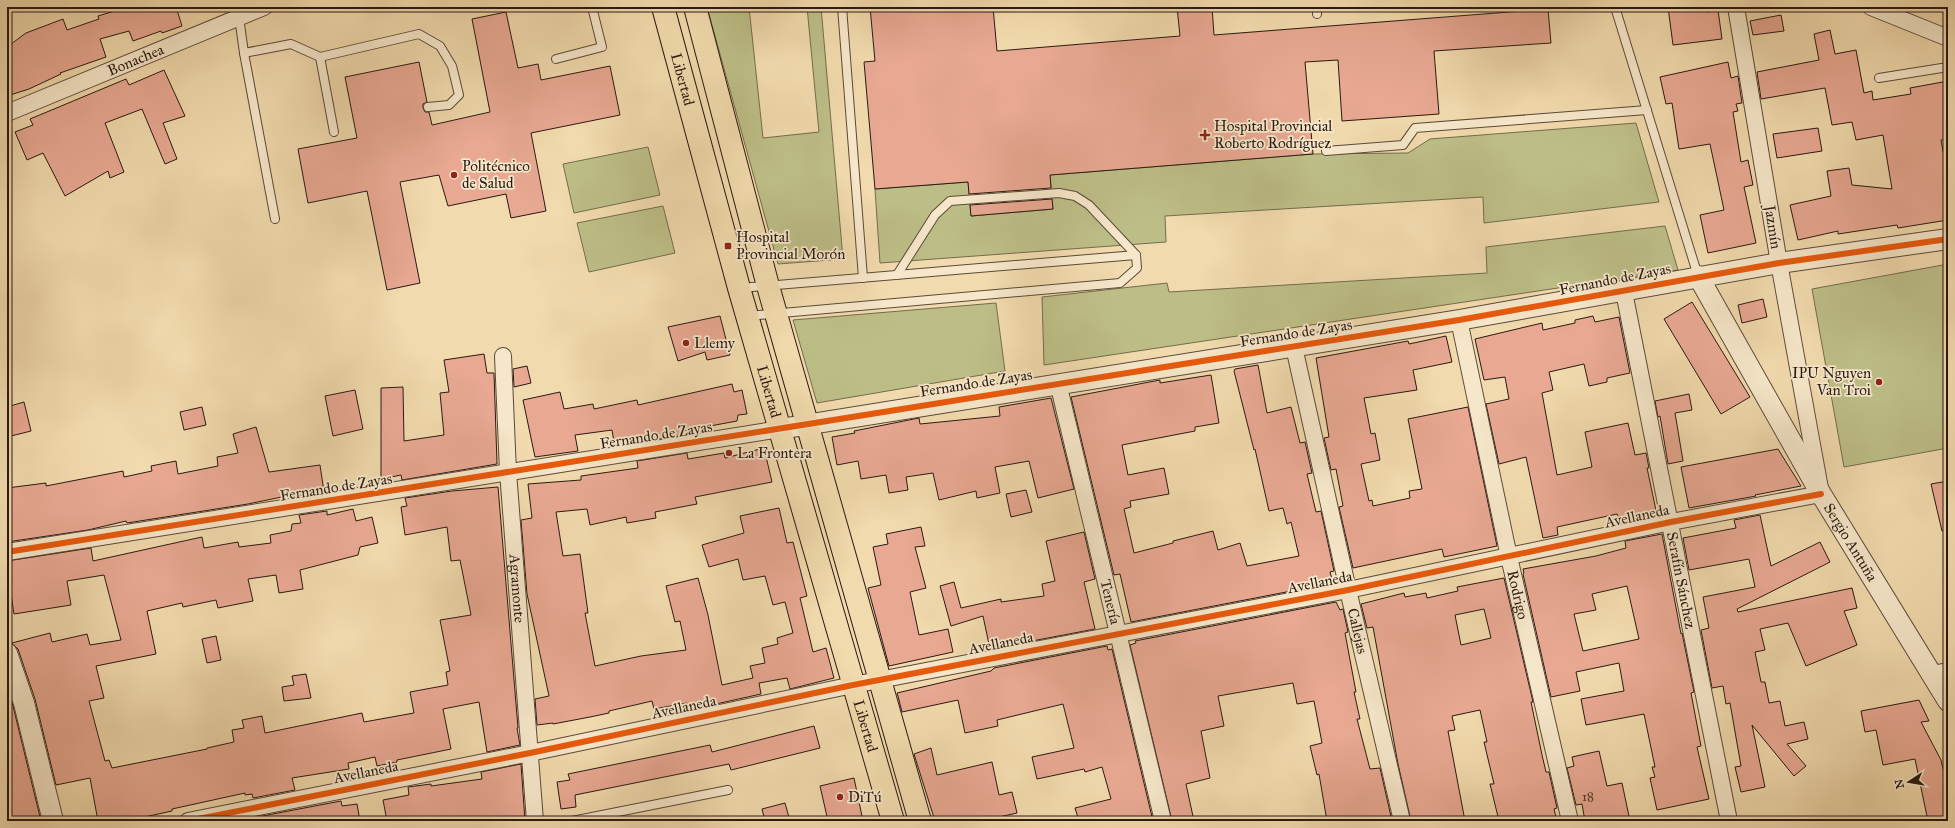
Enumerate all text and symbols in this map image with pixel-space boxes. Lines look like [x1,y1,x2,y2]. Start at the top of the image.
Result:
street label: Bonachea [105,40,167,80]
street label: Libertad [667,51,698,108]
place label: Hospital Provincial Roberto Rodríguez [1214,117,1333,152]
marker: Hospital Provincial Roberto Rodríguez [1199,129,1211,141]
place label: Politécnico de Salud [462,157,530,192]
marker: Politécnico de Salud [449,170,459,180]
street label: Jazmín [1759,202,1785,250]
place label: Hospital Provincial Morón [736,228,845,263]
marker: Hospital Provincial Morón [723,241,733,251]
street label: Fernando de Zayas [1558,259,1672,299]
street label: Fernando de Zayas [1238,315,1354,351]
place label: Llemy [694,334,736,352]
marker: Llemy [681,338,691,348]
street label: Libertad [753,363,785,420]
place label: IPU Nguyen Van Troi [1792,364,1871,399]
street label: Fernando de Zayas [918,365,1034,401]
marker: IPU Nguyen Van Troi [1874,377,1884,387]
street label: Fernando de Zayas [598,417,714,453]
place label: La Frontera [737,444,813,462]
marker: La Frontera [724,448,734,458]
street label: Fernando de Zayas [278,469,394,505]
street label: Avellaneda [1602,500,1672,532]
street label: Sergio Antuña [1820,500,1882,585]
street label: Serafín Sánchez [1663,530,1700,630]
street label: Agramonte [505,552,529,624]
street label: Avellaneda [1285,567,1354,597]
street label: Rodrigo [1503,568,1532,622]
street label: Tenería [1096,577,1125,627]
street label: Callejas [1344,606,1372,656]
street label: Avellaneda [966,628,1035,658]
street label: Avellaneda [649,691,719,723]
street label: Libertad [849,698,882,755]
street label: Avellaneda [331,757,400,787]
north arrow [1889,762,1929,802]
text: N [1892,777,1907,790]
place label: DiTú [848,788,882,806]
house number: 18 [1582,789,1594,805]
marker: DiTú [835,792,845,802]

